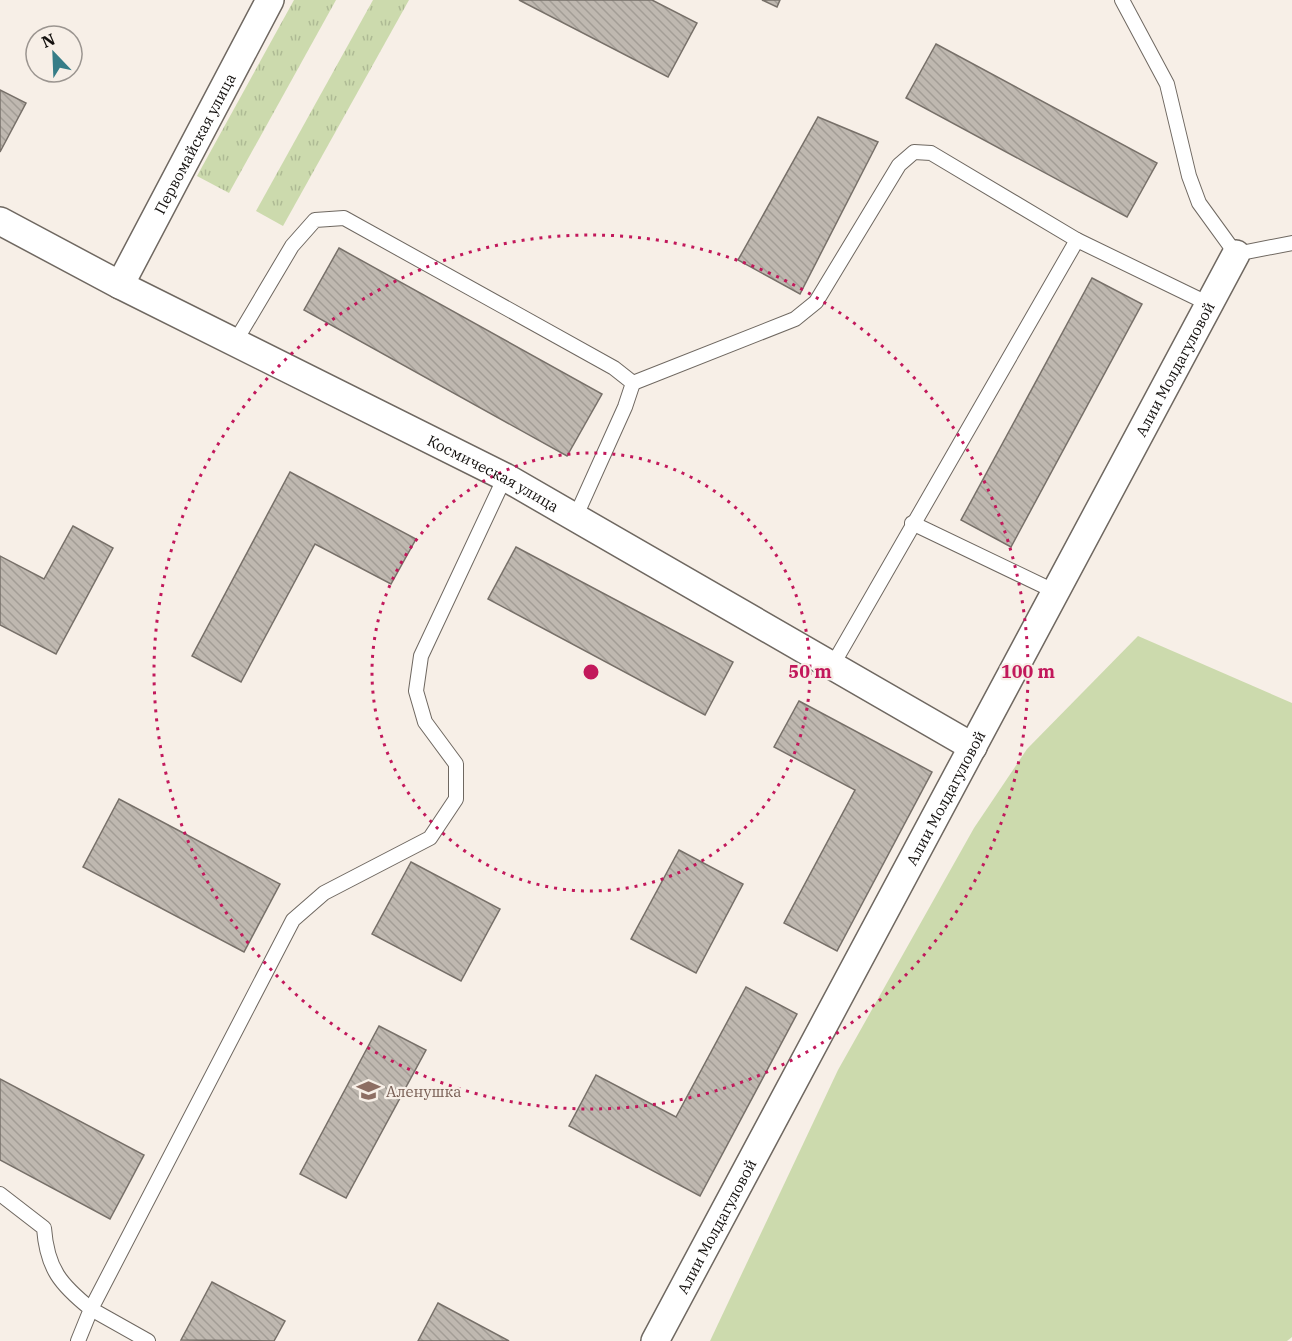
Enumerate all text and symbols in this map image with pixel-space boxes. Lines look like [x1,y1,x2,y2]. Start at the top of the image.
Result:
north arrow [24,24,84,84]
text: N [38,29,58,52]
street label: Первомайская улица [150,70,239,217]
street label: Алии Молдагуловой [1131,298,1218,440]
street label: Космическая улица [424,430,562,516]
text: 50 m [788,660,832,683]
text: 100 m [1001,660,1056,683]
centre of rings [581,662,601,682]
street label: Алии Молдагуловой [902,727,989,868]
school or university icon: Аленушка [355,1078,381,1104]
place label: Аленушка [386,1082,461,1101]
street label: Алии Молдагуловой [673,1156,760,1297]

